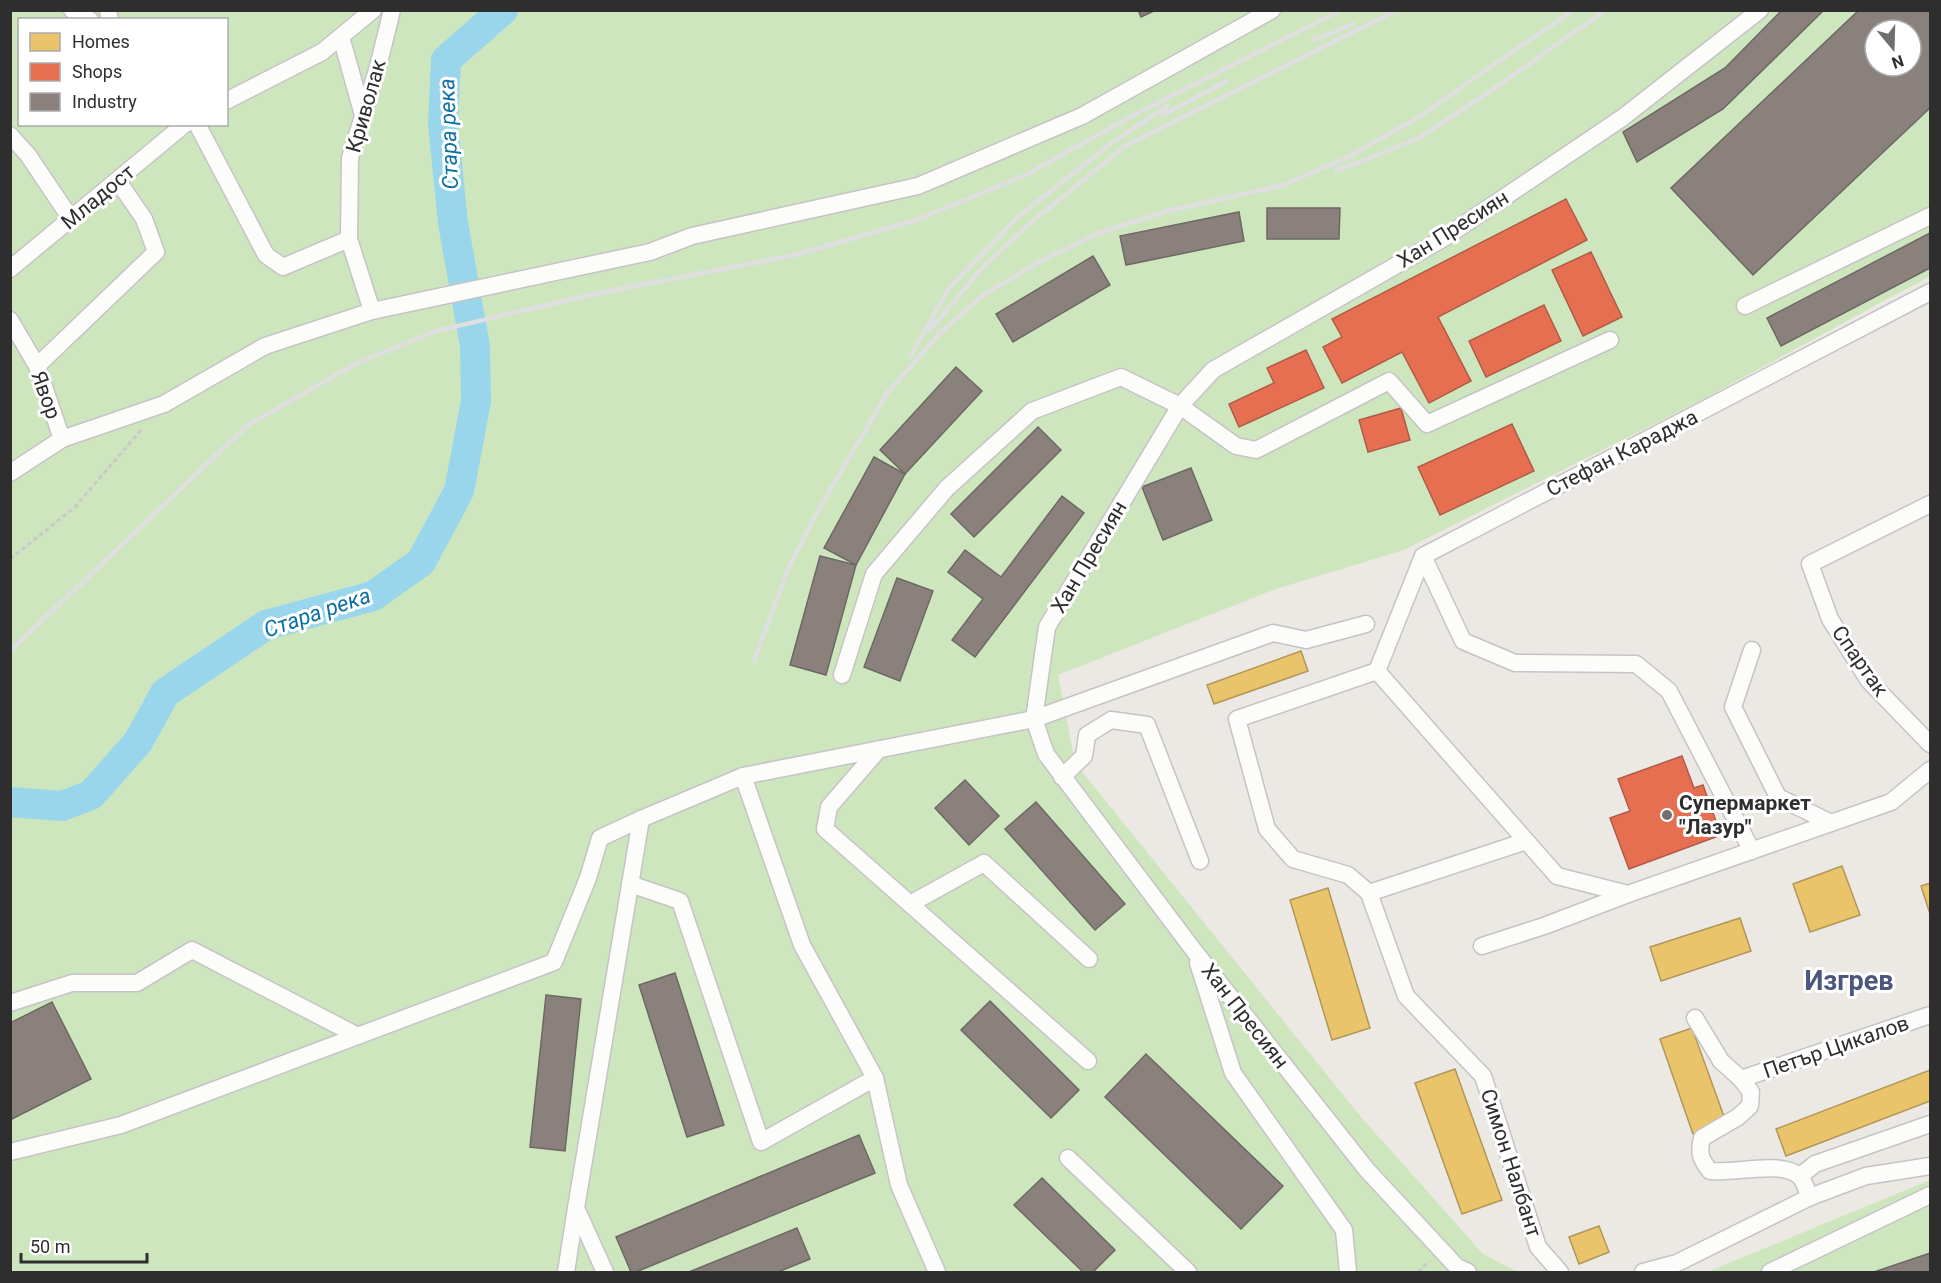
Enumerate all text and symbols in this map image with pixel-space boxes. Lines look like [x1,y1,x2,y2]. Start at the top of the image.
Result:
legend [18,18,228,126]
north arrow [1863,18,1923,78]
text: Homes [72,31,130,52]
text: N [1889,51,1906,73]
street label: Криволак [341,56,391,155]
text: Shops [72,61,122,82]
water label: Стара река [434,78,463,190]
text: Industry [72,91,137,112]
street label: Младост [57,160,139,234]
street label: Хан Пресиян [1393,185,1513,273]
street label: Явор [26,368,66,422]
street label: Стефан Караджа [1542,405,1702,501]
street label: Хан Пресиян [1046,497,1132,617]
water label: Стара река [261,583,374,642]
street label: Спартак [1827,621,1893,702]
place label: Супермаркет "Лазур" [1679,791,1811,839]
marker: Супермаркет "Лазур" [1660,808,1674,822]
street label: Хан Пресиян [1197,959,1293,1073]
district label: Изгрев [1804,965,1894,997]
street label: Петър Цикалов [1760,1011,1912,1083]
street label: Симон Налбант [1476,1086,1546,1240]
scale bar [21,1226,147,1264]
text: 50 m [30,1236,70,1257]

